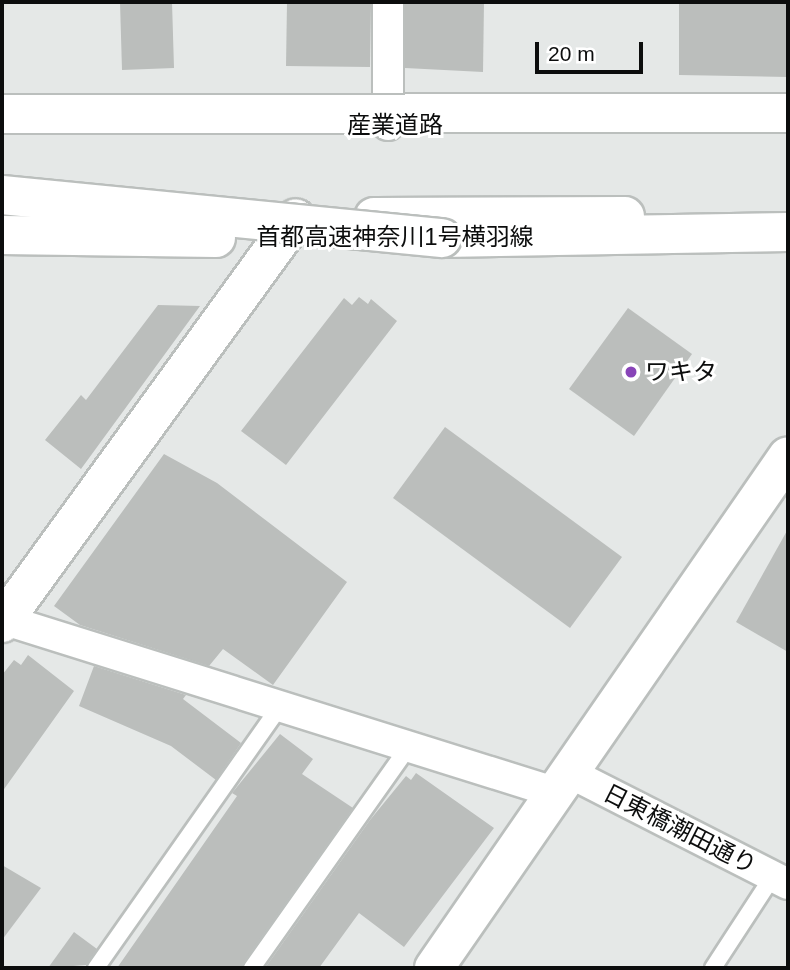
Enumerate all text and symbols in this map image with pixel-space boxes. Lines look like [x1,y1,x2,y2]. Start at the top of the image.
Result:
scale bar [538,28,646,72]
text: 20 m [548,42,595,65]
street label: 産業道路 [347,111,443,139]
street label: 首都高速神奈川1号横羽線 [256,223,534,251]
place label: ワキタ [645,358,717,386]
marker: ワキタ [623,364,639,380]
street label: 日東橋潮田通り [599,778,761,880]

